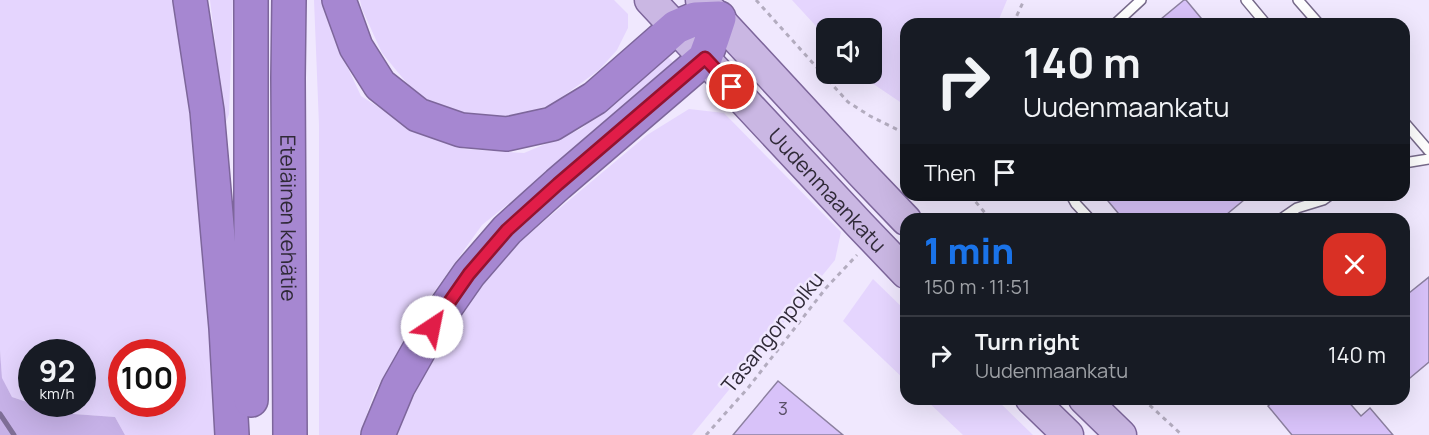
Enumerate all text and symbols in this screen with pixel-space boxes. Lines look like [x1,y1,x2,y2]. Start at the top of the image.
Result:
map controls [816,18,882,84]
button: sound [816,18,882,84]
text: 140 m [1023,33,1141,91]
icon: right [924,42,1002,120]
pin [706,61,757,112]
icon: arrive [715,70,748,103]
text: Uudenmaankatu [1023,88,1230,125]
street label: Uudenmaankatu [762,122,893,258]
street label: Eteläinen kehätie [274,134,303,302]
icon: arrive [988,156,1021,189]
text: Then [924,158,976,188]
text: 1 min [924,226,1014,275]
button: close [1323,233,1386,296]
street label: Tasangonpolku [715,266,829,398]
text: 150 m · 11:51 [924,273,1030,300]
position arrow [400,295,464,359]
text: Turn right [975,327,1080,357]
speed limit sign: 100 [108,339,186,417]
icon: right [924,339,957,372]
text: 140 m [1328,340,1386,370]
text: 92 [39,350,75,391]
text: Uudenmaankatu [975,357,1128,384]
text: km/h [40,383,74,404]
house number: 3 [778,396,788,420]

